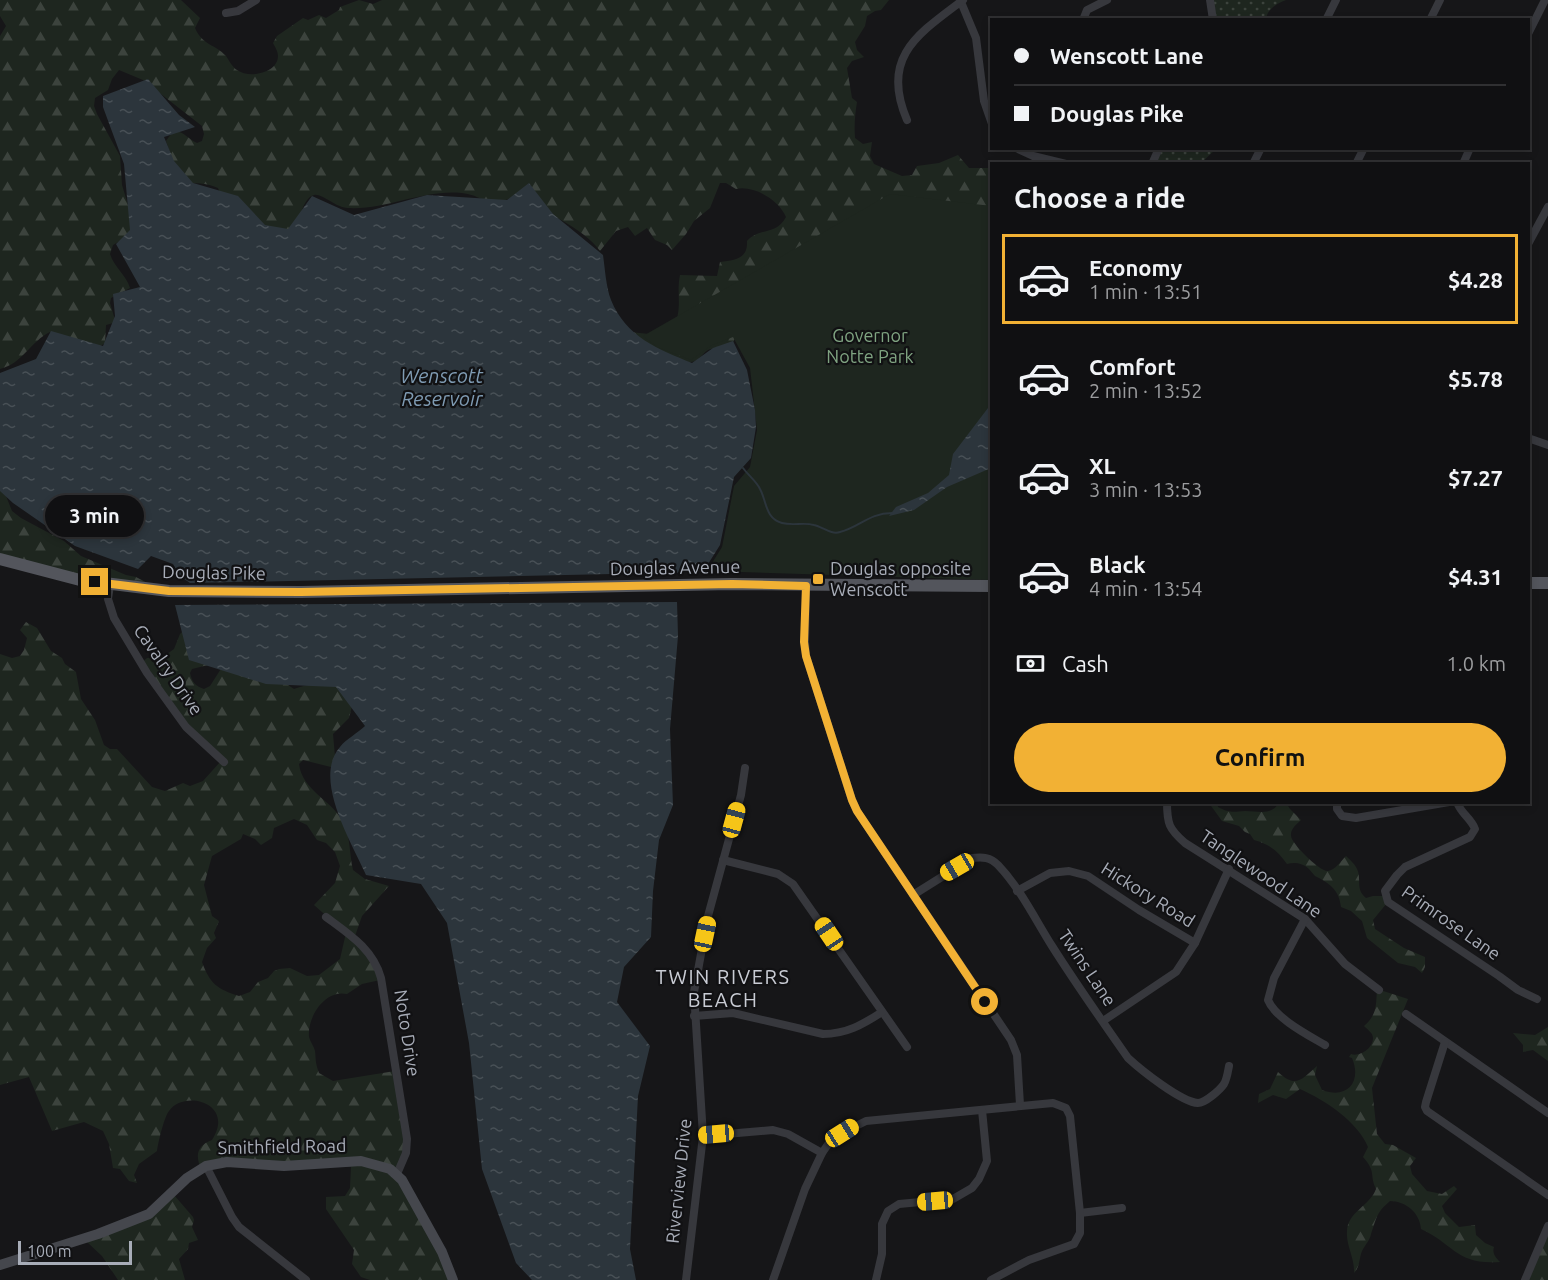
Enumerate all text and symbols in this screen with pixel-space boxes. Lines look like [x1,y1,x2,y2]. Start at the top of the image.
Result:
text: Wenscott Lane [1050,43,1204,68]
text: Douglas Pike [1050,101,1184,126]
text: Choose a ride [1014,183,1186,213]
icon: car [1017,252,1071,306]
text: Economy [1089,255,1182,280]
text: $4.28 [1448,267,1503,292]
text: 1 min · 13:51 [1089,280,1203,303]
park label: Governor Notte Park [826,325,914,366]
icon: car [1017,351,1071,405]
text: Comfort [1089,354,1176,379]
water label: Wenscott Reservoir [401,364,484,410]
text: $5.78 [1448,366,1503,391]
text: 2 min · 13:52 [1089,379,1203,402]
icon: car [1017,450,1071,504]
text: XL [1089,453,1116,478]
text: $7.27 [1448,465,1503,490]
text: 3 min · 13:53 [1089,478,1203,501]
callout: 3 min [46,495,144,537]
text: 3 min [69,504,120,527]
icon: car [1017,549,1071,603]
text: Black [1089,552,1146,577]
street label: Douglas Avenue [610,556,740,578]
place label: Douglas opposite Wenscott [830,558,971,599]
street label: Douglas Pike [162,561,266,583]
text: $4.31 [1448,564,1503,589]
route end [81,568,108,595]
marker: Douglas opposite Wenscott [811,572,825,586]
text: 4 min · 13:54 [1089,577,1203,600]
street label: Cavalry Drive [130,620,207,718]
icon: cash [1014,647,1047,680]
text: Cash [1062,651,1109,676]
text: 1.0 km [1447,652,1506,675]
button: Confirm [1014,723,1506,792]
car [721,800,747,840]
street label: Tanglewood Lane [1197,825,1326,921]
car [937,850,977,884]
street label: Hickory Road [1098,858,1199,931]
street label: Primrose Lane [1399,881,1505,963]
car [811,914,847,954]
car [692,915,718,953]
street label: Twins Lane [1055,925,1121,1009]
district label: TWIN RIVERS BEACH [656,965,790,1011]
street label: Noto Drive [391,988,425,1078]
route start [971,988,998,1015]
car [822,1116,862,1150]
street label: Riverview Drive [662,1118,694,1244]
car [697,1123,735,1145]
street label: Smithfield Road [217,1135,347,1157]
car [916,1190,954,1212]
scale bar [18,1238,132,1266]
text: 100 m [27,1242,72,1260]

